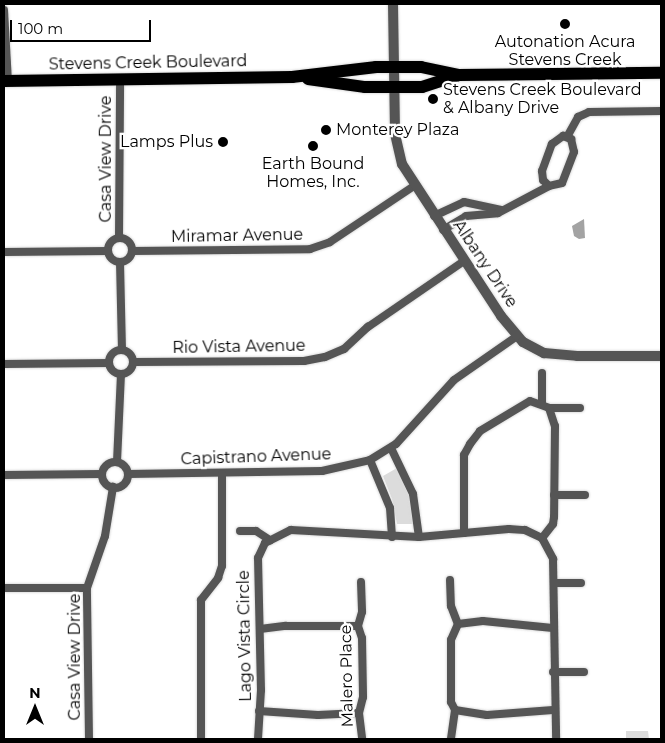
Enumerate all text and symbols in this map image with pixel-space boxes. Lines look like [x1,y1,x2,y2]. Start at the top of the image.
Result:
scale bar [12,10,154,42]
marker: Autonation Acura Stevens Creek [559,18,571,30]
text: 100 m [18,19,63,38]
place label: Autonation Acura Stevens Creek [495,32,635,70]
street label: Stevens Creek Boulevard [49,52,247,74]
place label: Stevens Creek Boulevard & Albany Drive [443,80,642,118]
marker: Stevens Creek Boulevard & Albany Drive [427,93,439,105]
street label: Casa View Drive [96,96,116,222]
place label: Monterey Plaza [336,120,459,140]
marker: Monterey Plaza [320,124,332,136]
place label: Lamps Plus [120,132,213,152]
marker: Lamps Plus [217,136,229,148]
marker: Earth Bound Homes, Inc. [307,140,319,152]
place label: Earth Bound Homes, Inc. [262,154,364,192]
street label: Albany Drive [449,217,521,311]
street label: Miramar Avenue [171,225,303,247]
street label: Rio Vista Avenue [172,336,306,358]
street label: Capistrano Avenue [180,445,332,469]
street label: Lago Vista Circle [234,570,256,702]
street label: Casa View Drive [65,594,85,720]
street label: Malero Place [337,624,357,728]
north arrow [10,683,60,733]
text: N [29,684,41,702]

